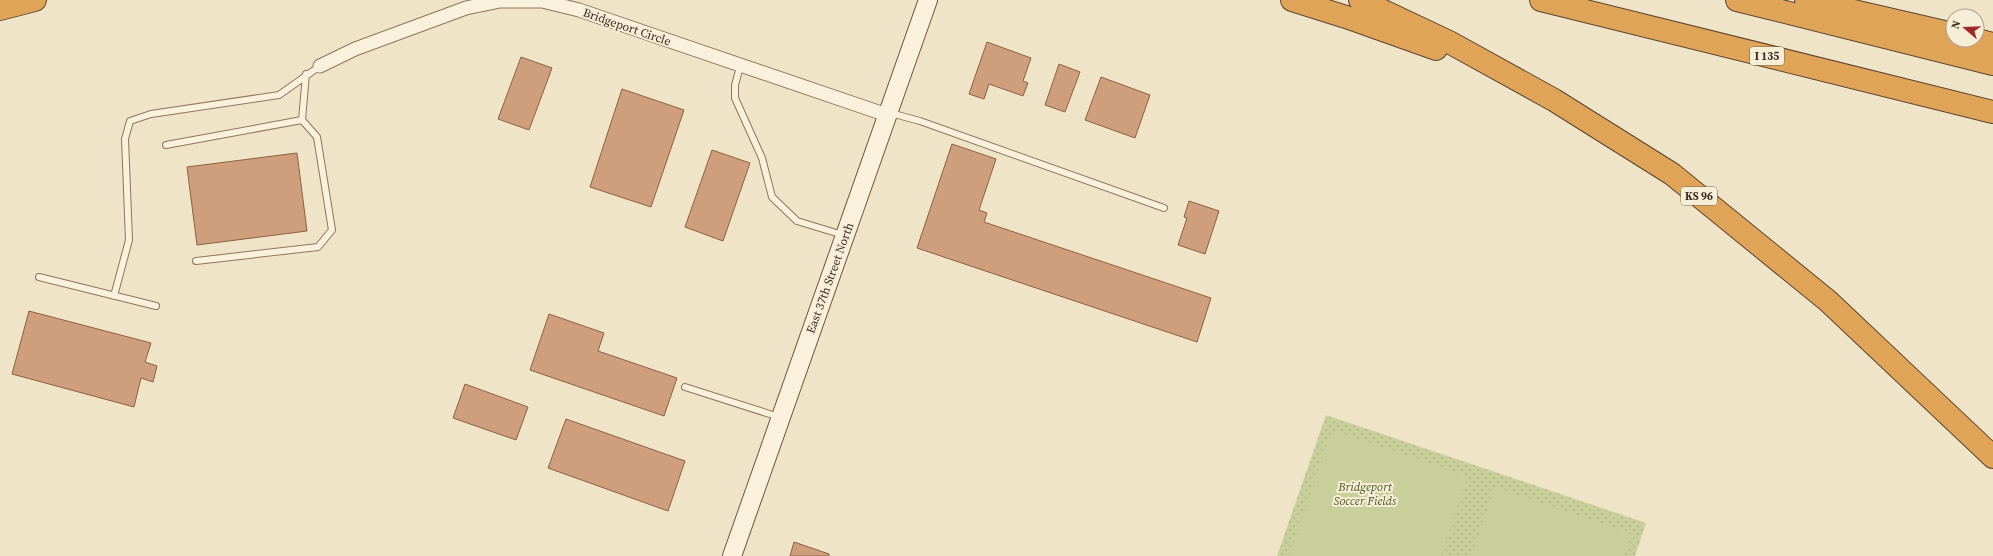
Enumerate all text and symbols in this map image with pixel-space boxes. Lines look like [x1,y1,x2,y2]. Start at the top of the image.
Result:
street label: Bridgeport Circle [581,4,673,50]
north arrow [1945,8,1985,48]
text: N [1948,19,1964,31]
road number: I 135 [1750,47,1784,65]
road number: KS 96 [1681,187,1717,205]
street label: East 37th Street North [803,220,857,336]
park label: Bridgeport Soccer Fields [1334,479,1397,509]

